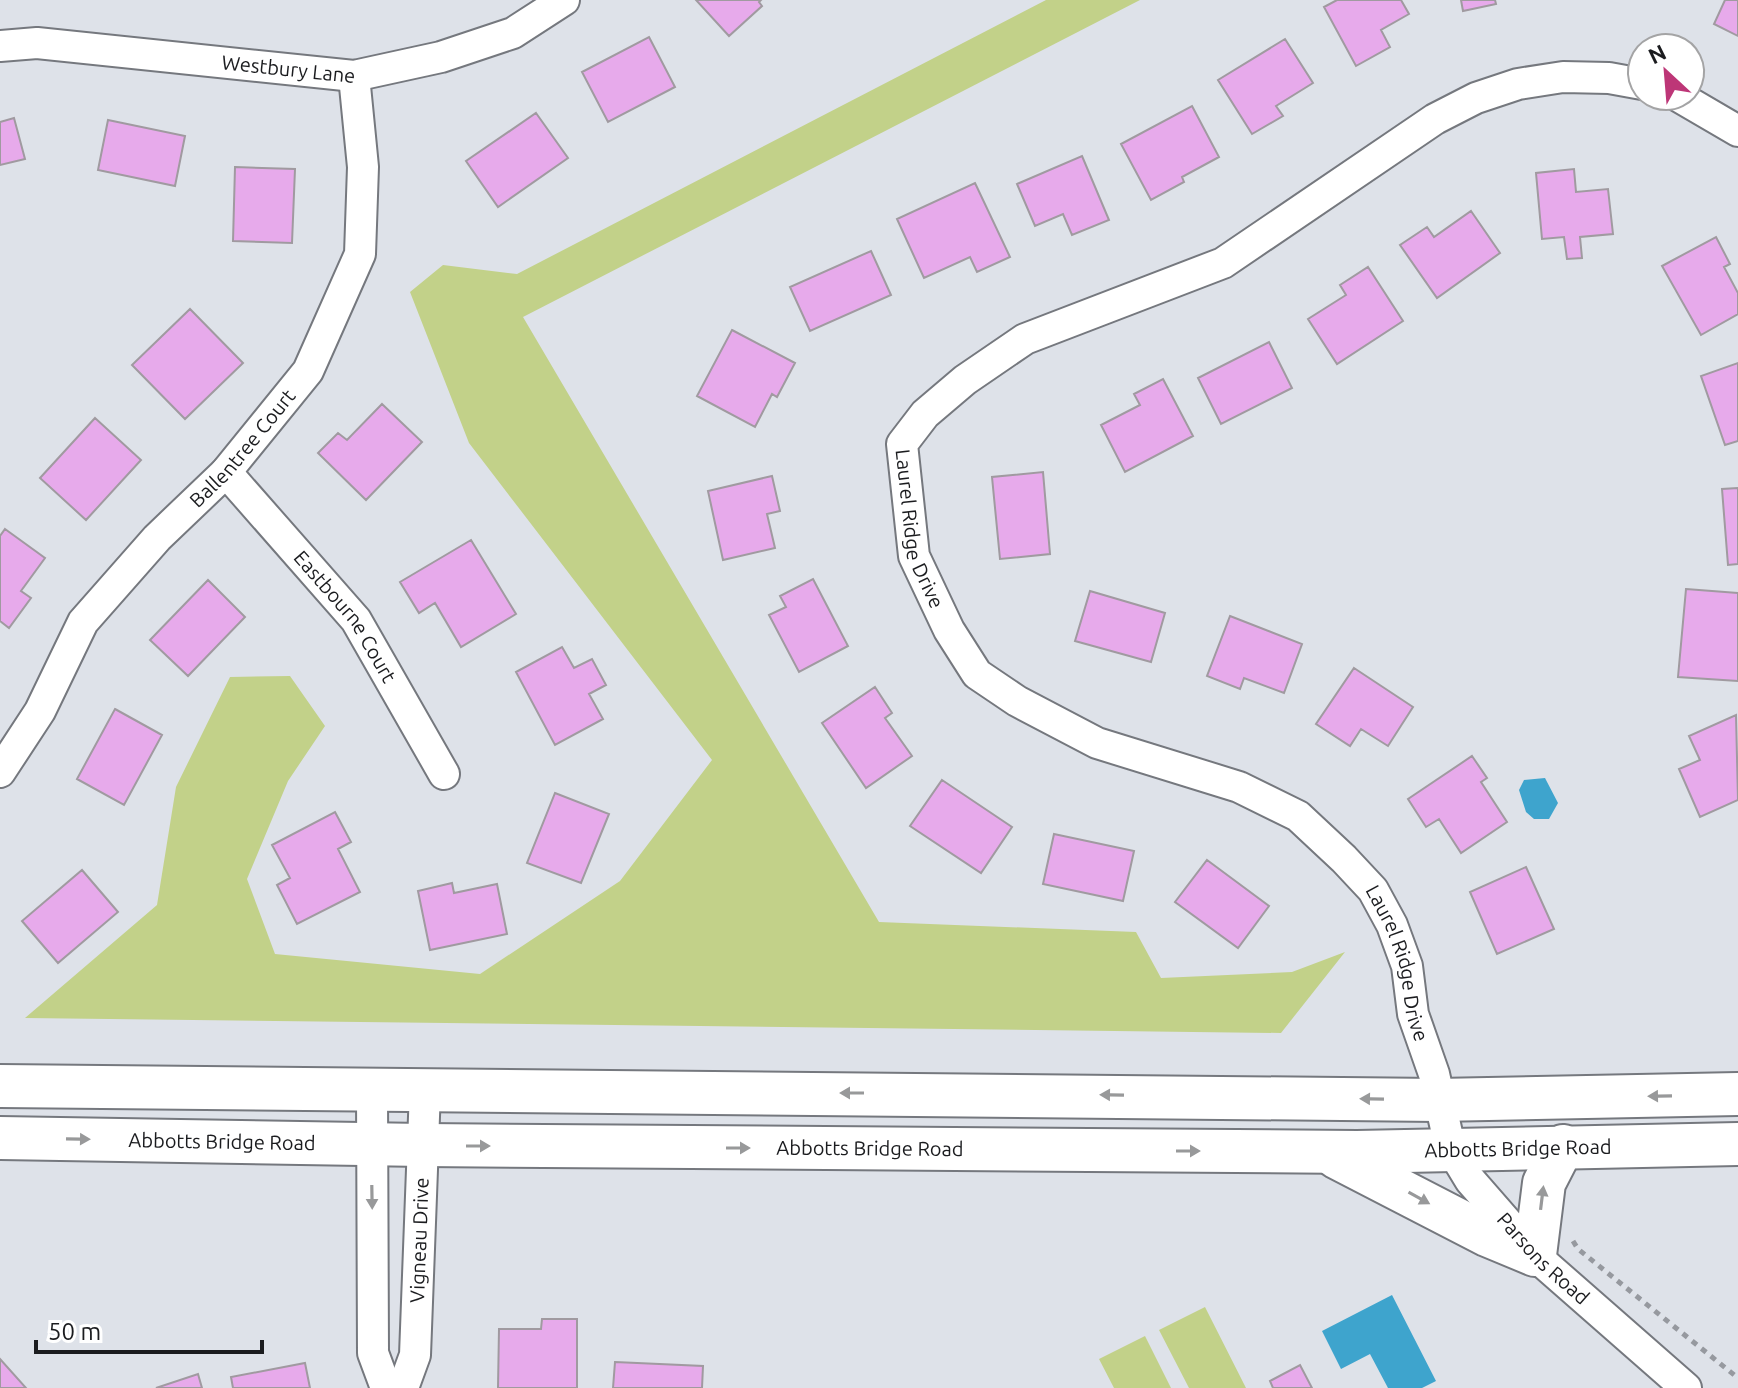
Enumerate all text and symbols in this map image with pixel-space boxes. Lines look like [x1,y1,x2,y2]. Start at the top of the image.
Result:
north arrow [1626,32,1706,112]
text: N [1644,39,1670,68]
street label: Westbury Lane [221,50,356,87]
street label: Ballentree Court [185,384,300,512]
street label: Laurel Ridge Drive [892,448,949,612]
street label: Eastbourne Court [290,546,401,687]
street label: Laurel Ridge Drive [1362,881,1434,1044]
one-way arrow [839,1087,864,1099]
one-way arrow [1099,1089,1124,1102]
one-way arrow [1647,1090,1672,1102]
one-way arrow [1359,1093,1384,1105]
street label: Abbotts Bridge Road [128,1128,316,1154]
one-way arrow [66,1133,91,1145]
street label: Abbotts Bridge Road [1424,1135,1612,1162]
street label: Abbotts Bridge Road [776,1136,964,1160]
one-way arrow [466,1140,491,1152]
one-way arrow [726,1141,751,1154]
one-way arrow [1176,1144,1201,1157]
street label: Vigneau Drive [405,1177,433,1303]
one-way arrow [366,1185,378,1210]
one-way arrow [1536,1185,1549,1210]
one-way arrow [1408,1190,1430,1204]
street label: Parsons Road [1493,1207,1594,1309]
scale bar [36,1304,262,1354]
text: 50 m [48,1318,101,1345]

